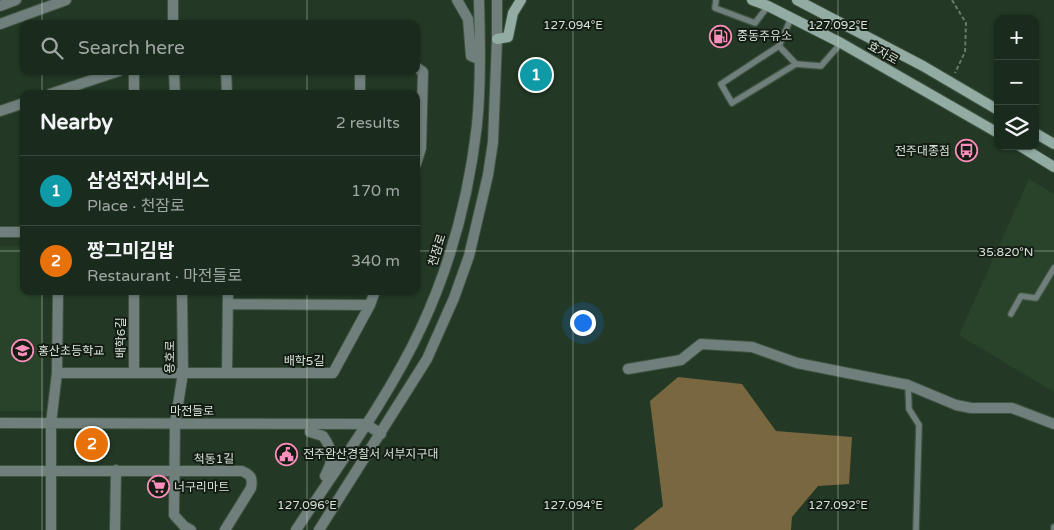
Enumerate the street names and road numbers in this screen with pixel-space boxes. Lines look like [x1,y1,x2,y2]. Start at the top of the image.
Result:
street label: 효자로 [865,39,901,67]
street label: 천잠로 [425,232,449,268]
street label: 배학6길 [114,318,128,358]
street label: 용호로 [163,340,177,374]
street label: 배학5길 [284,354,324,368]
street label: 마전들로 [170,404,214,418]
street label: 척동1길 [194,452,234,466]

